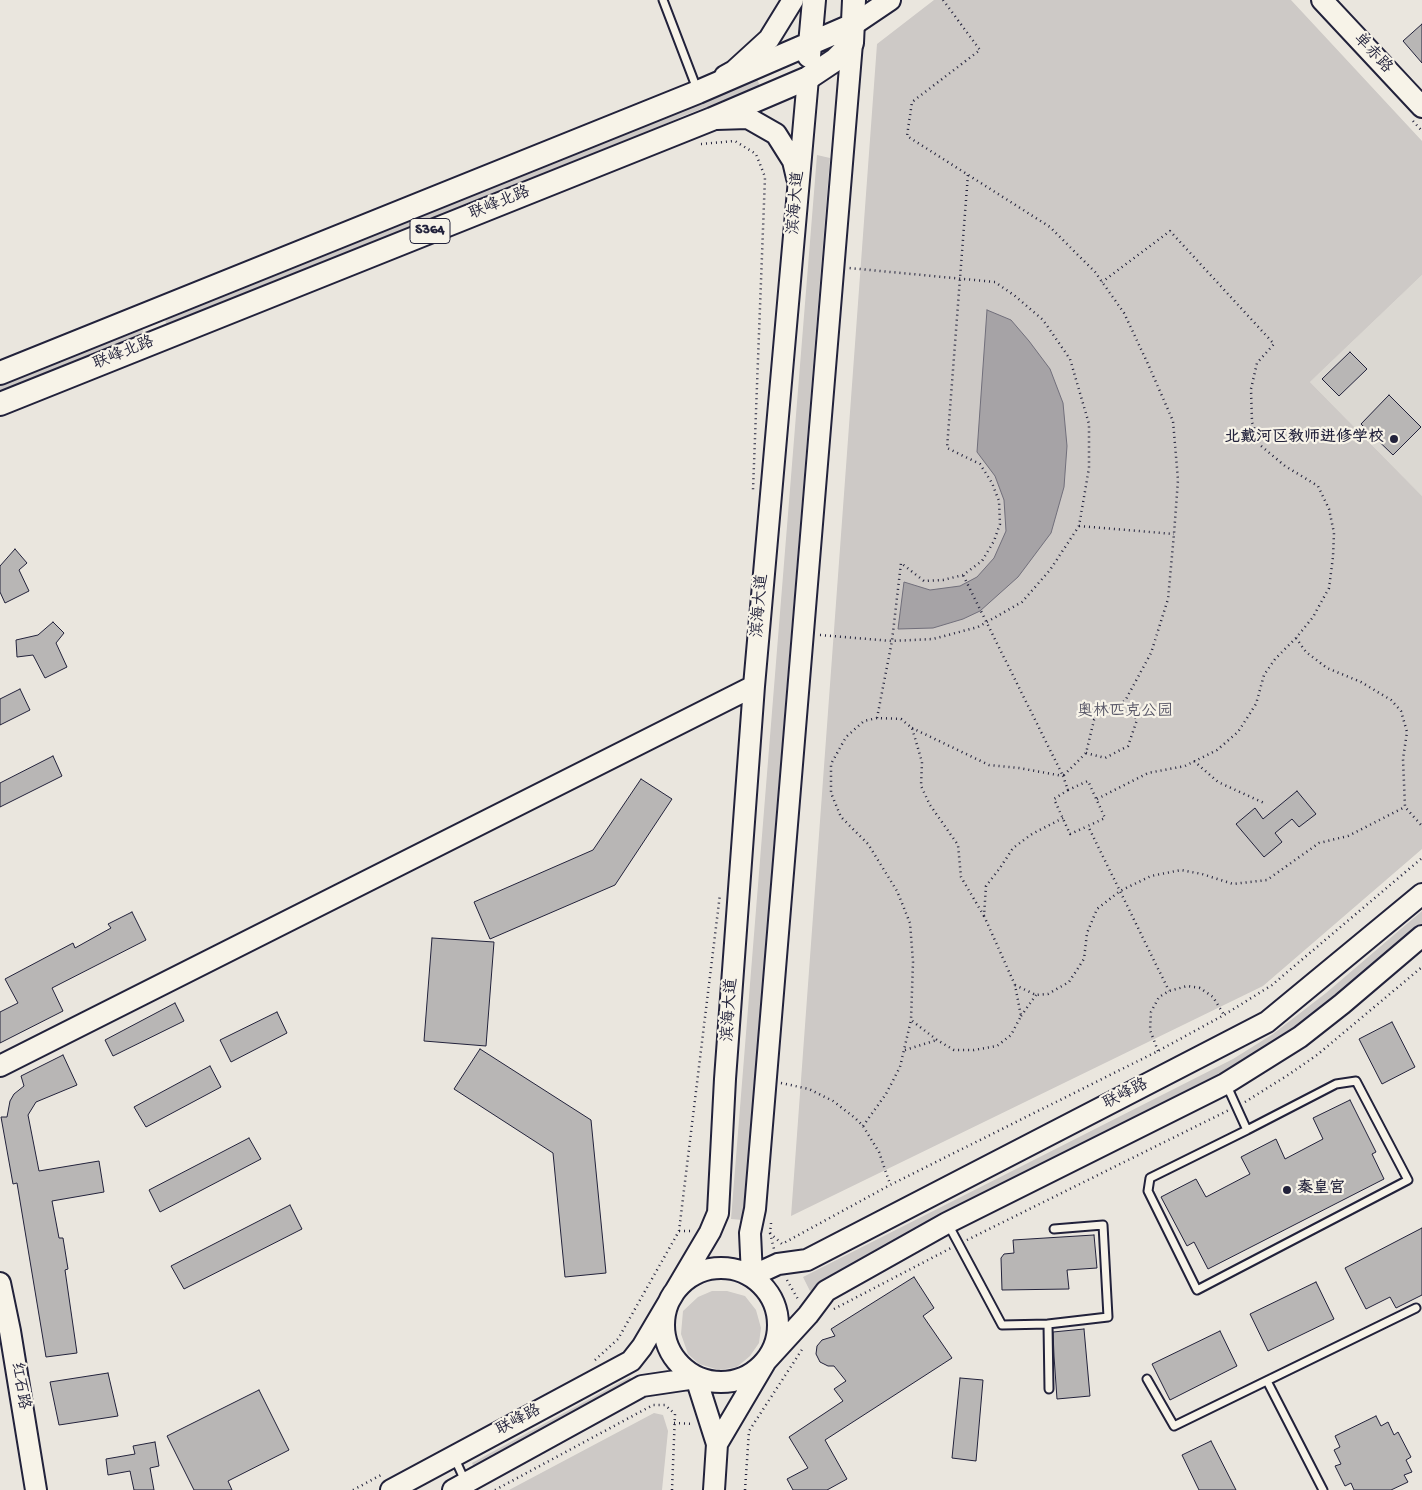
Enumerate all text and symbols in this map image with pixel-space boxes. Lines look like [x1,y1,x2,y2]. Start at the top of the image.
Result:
street label: 单赤路 [1349,30,1395,78]
street label: 滨海大道 [785,170,809,236]
street label: 联峰北路 [467,183,533,225]
road number: S364 [410,218,450,244]
street label: 联峰北路 [91,333,157,375]
place label: 北戴河区教师进修学校 [1224,429,1384,449]
marker: 北戴河区教师进修学校 [1388,433,1400,445]
street label: 滨海大道 [749,573,773,639]
park label: 奥林匹克公园 [1077,703,1173,723]
street label: 滨海大道 [719,977,743,1043]
street label: 联峰路 [1100,1076,1152,1114]
place label: 秦皇宫 [1297,1180,1345,1200]
marker: 秦皇宫 [1281,1184,1293,1196]
street label: 红石路 [5,1361,33,1411]
street label: 联峰路 [493,1401,545,1441]

